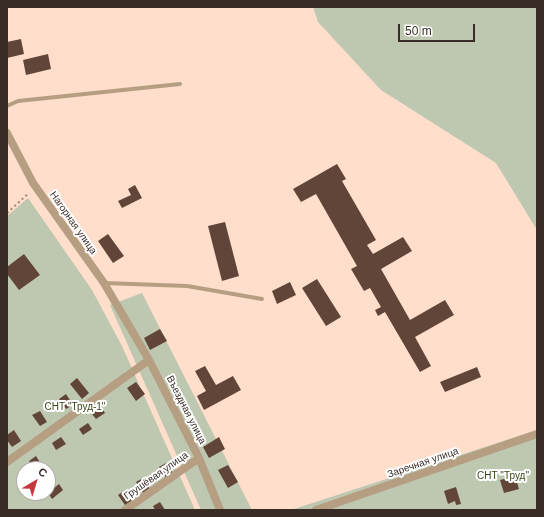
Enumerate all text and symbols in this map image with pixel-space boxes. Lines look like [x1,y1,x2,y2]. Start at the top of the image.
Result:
scale bar [400,16,477,42]
text: 50 m [405,24,432,38]
street label: Нагорная улица [47,189,99,257]
street label: Въездная улица [164,374,208,446]
park label: СНТ "Труд-1" [45,401,105,413]
street label: Заречная улица [386,445,460,481]
street label: Грушёвая улица [122,449,190,503]
north arrow [16,461,56,501]
text: С [36,465,50,480]
park label: СНТ "Труд" [477,470,529,482]

